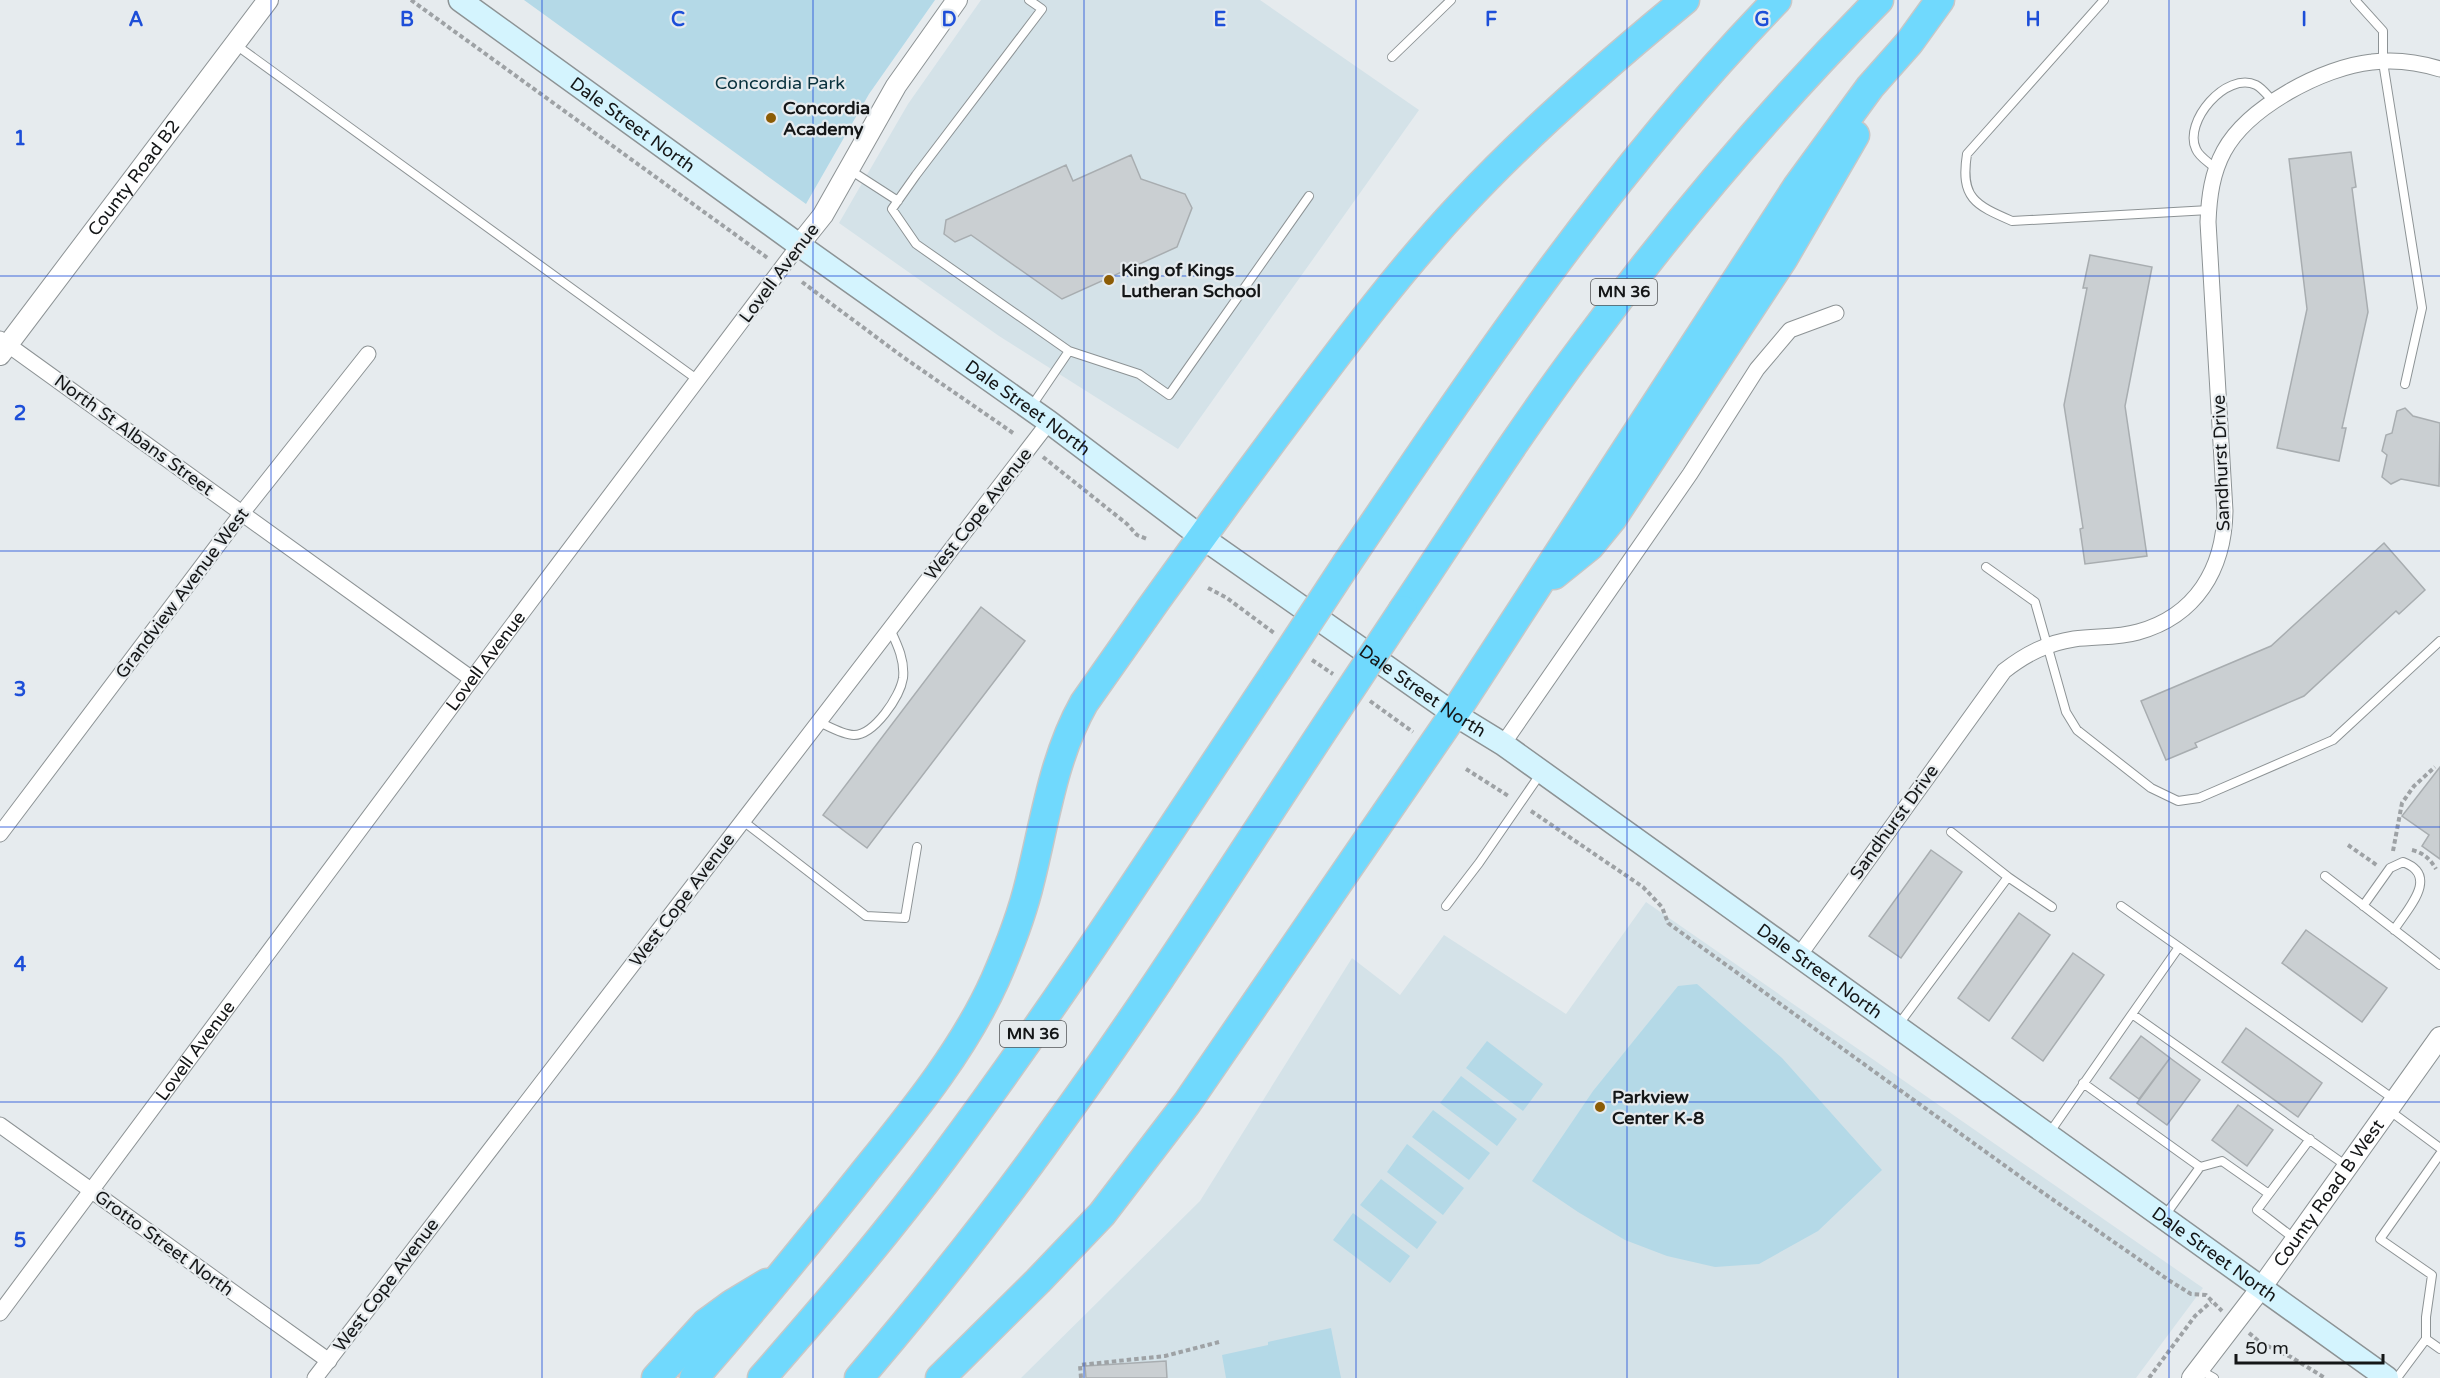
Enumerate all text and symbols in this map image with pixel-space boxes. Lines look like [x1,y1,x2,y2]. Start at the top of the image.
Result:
text: A [129,8,144,32]
text: B [400,8,414,32]
text: C [671,8,685,32]
text: D [941,8,957,32]
text: E [1214,8,1227,32]
text: F [1485,8,1497,32]
text: G [1754,8,1770,32]
text: H [2025,8,2041,32]
text: I [2301,8,2307,32]
street label: Dale Street North [566,72,699,177]
park label: Concordia Park [715,72,845,94]
place label: Concordia Academy [783,97,870,140]
marker: Concordia Academy [764,111,778,125]
street label: County Road B2 [83,115,185,240]
text: 1 [14,127,26,151]
street label: Lovell Avenue [734,219,824,327]
place label: King of Kings Lutheran School [1121,259,1261,302]
marker: King of Kings Lutheran School [1102,273,1116,287]
road number: MN 36 [1591,279,1657,305]
street label: Dale Street North [961,355,1095,460]
street label: North St Albans Street [50,370,218,500]
street label: Sandhurst Drive [2208,394,2234,532]
text: 2 [14,402,26,426]
street label: West Cope Avenue [920,444,1036,584]
street label: Grandview Avenue West [111,503,253,683]
street label: Lovell Avenue [441,607,530,715]
street label: Dale Street North [1355,640,1490,742]
text: 3 [14,678,26,702]
street label: Sandhurst Drive [1845,760,1943,884]
street label: West Cope Avenue [625,829,739,971]
street label: Dale Street North [1753,919,1887,1023]
text: 4 [14,953,27,977]
street label: Lovell Avenue [151,996,240,1105]
road number: MN 36 [1000,1021,1066,1047]
place label: Parkview Center K-8 [1612,1086,1704,1129]
marker: Parkview Center K-8 [1593,1100,1607,1114]
street label: County Road B West [2269,1115,2389,1271]
street label: Grotto Street North [90,1185,238,1301]
street label: Dale Street North [2148,1202,2281,1307]
street label: West Cope Avenue [329,1214,443,1356]
text: 5 [14,1229,26,1253]
scale bar [2236,1327,2383,1365]
text: 50 m [2245,1337,2289,1359]

